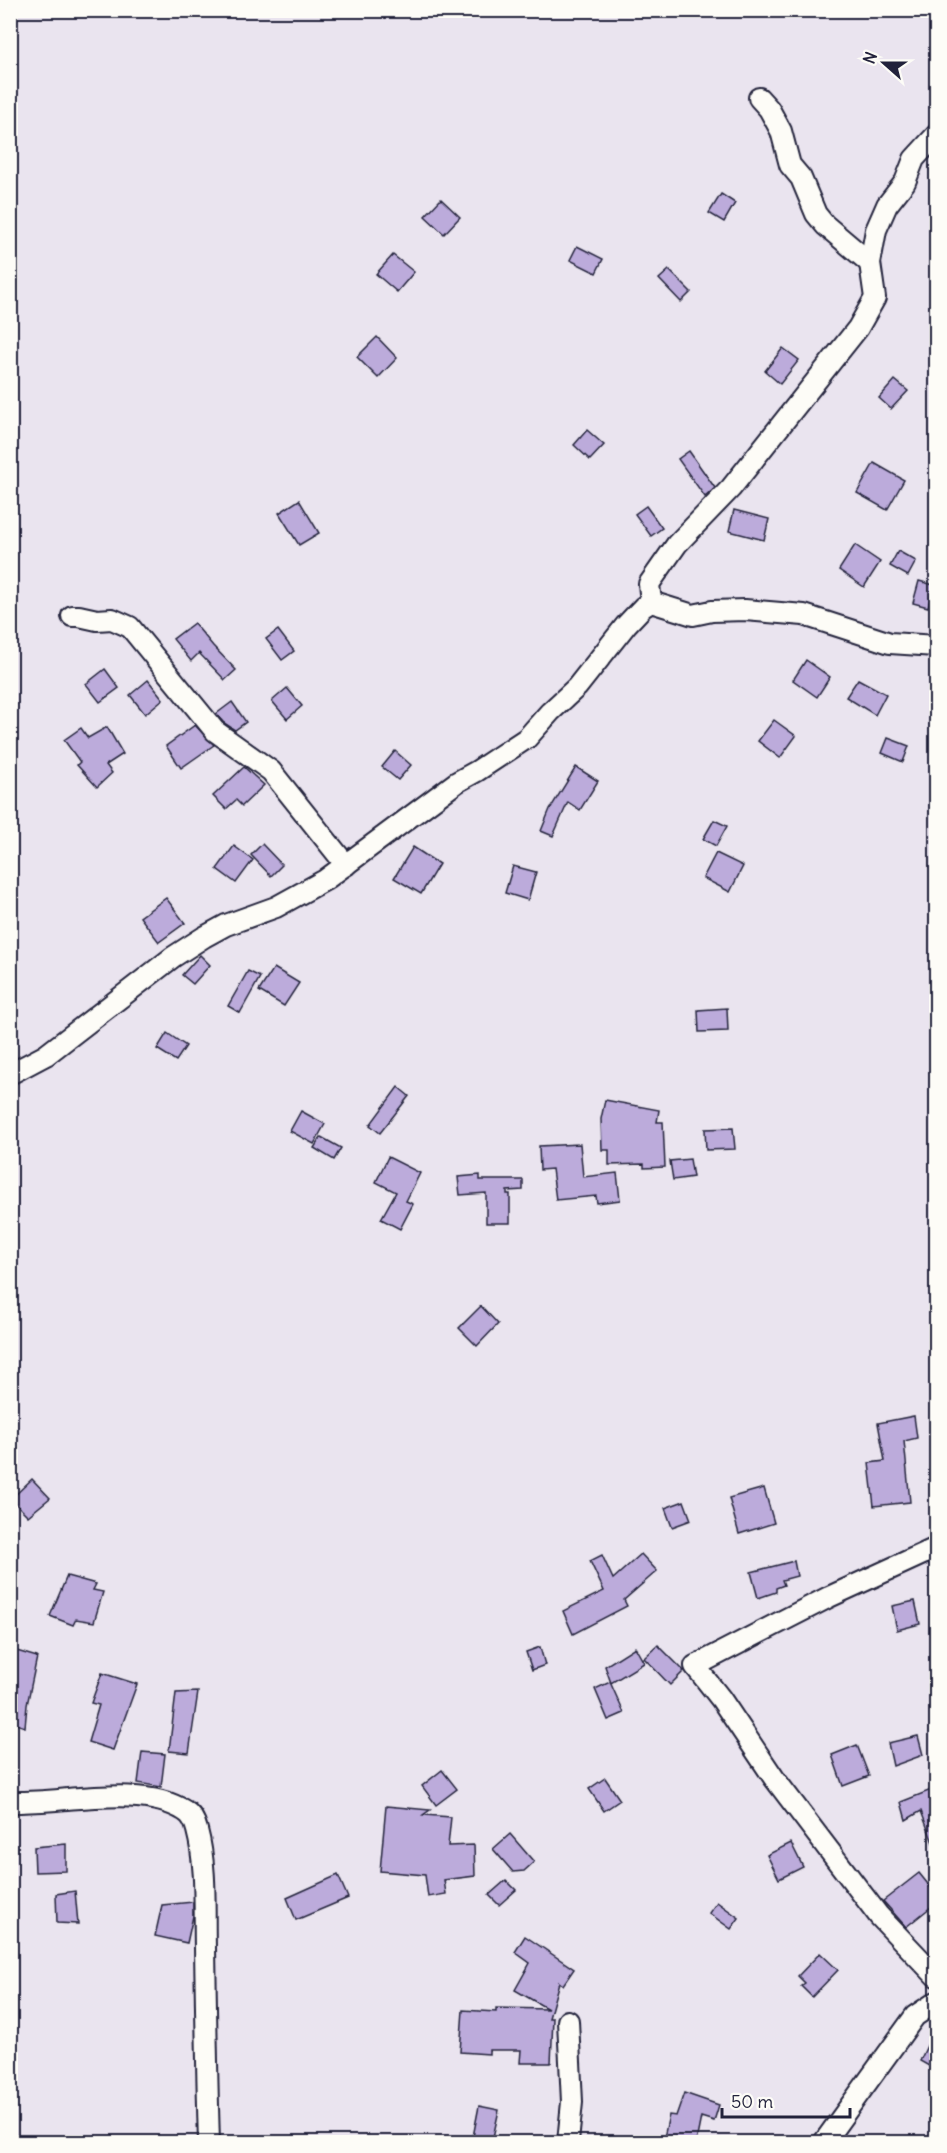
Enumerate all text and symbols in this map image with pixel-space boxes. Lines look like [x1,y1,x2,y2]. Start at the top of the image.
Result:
north arrow [854,33,914,93]
text: N [859,49,881,66]
scale bar [722,2081,850,2119]
text: 50 m [731,2090,773,2113]

